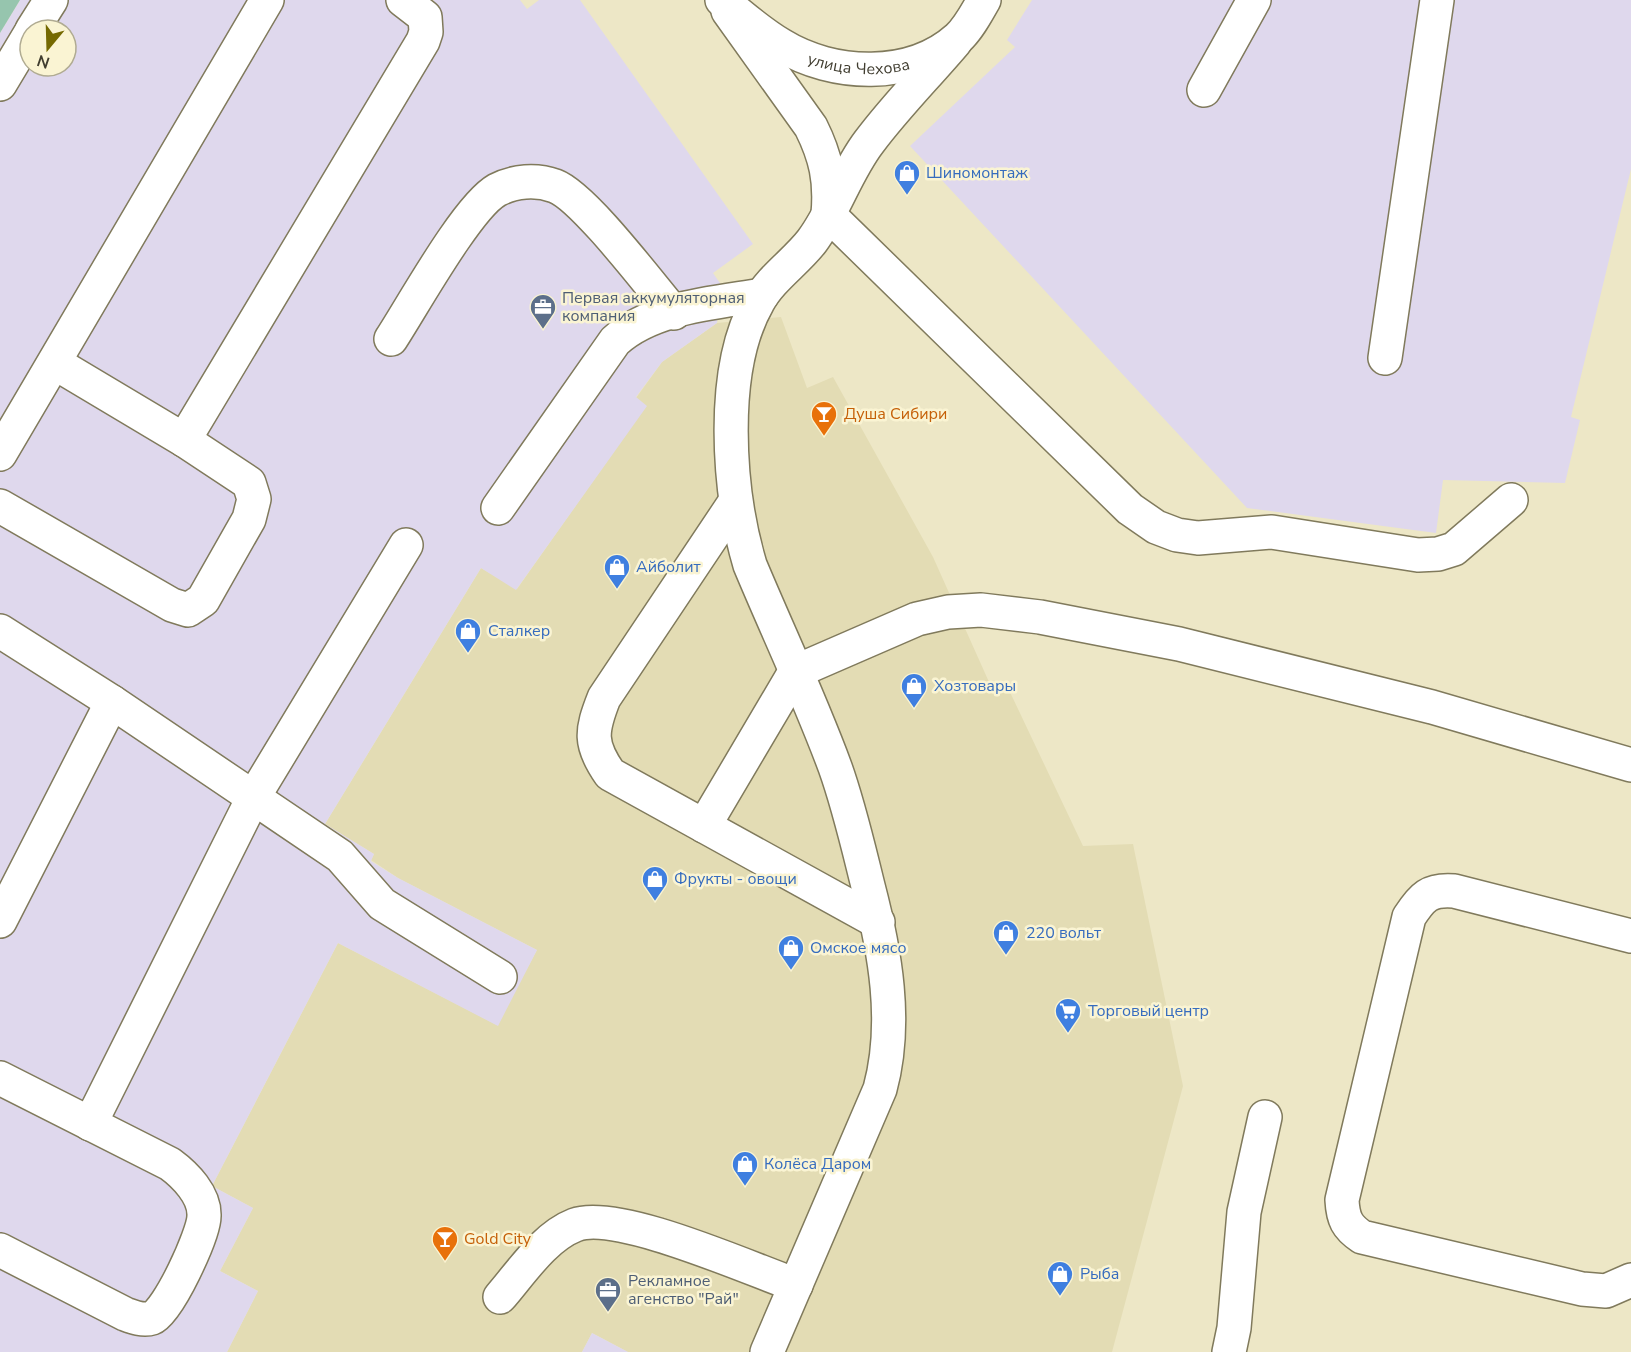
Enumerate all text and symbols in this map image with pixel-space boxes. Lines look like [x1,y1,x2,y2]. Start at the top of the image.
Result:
north arrow [18,18,78,78]
street label: улица Чехова [804,48,912,80]
text: N [34,49,53,74]
shop icon: Шиномонтаж [892,158,922,196]
place label: Шиномонтаж [926,162,1028,184]
place label: Первая аккумуляторная компания [562,287,745,327]
office icon: Первая аккумуляторная компания [528,292,558,330]
bar icon: Душа Сибири [809,399,839,437]
place label: Душа Сибири [844,403,947,425]
shop icon: Айболит [602,552,632,590]
place label: Айболит [636,556,701,578]
shop icon: Сталкер [453,616,483,654]
place label: Сталкер [488,620,550,642]
shop icon: Хозтовары [899,671,929,709]
place label: Хозтовары [934,675,1016,697]
shop icon: Фрукты - овощи [640,864,670,902]
place label: Фрукты - овощи [674,868,797,890]
shop icon: 220 вольт [991,918,1021,956]
place label: 220 вольт [1026,922,1102,944]
shop icon: Омское мясо [776,933,806,971]
place label: Омское мясо [810,937,906,959]
supermarket icon: Торговый центр [1053,996,1083,1034]
place label: Торговый центр [1088,1000,1209,1022]
shop icon: Колёса Даром [730,1149,760,1187]
place label: Колёса Даром [764,1153,871,1175]
bar icon: Gold City [430,1224,460,1262]
place label: Gold City [464,1228,532,1250]
shop icon: Рыба [1045,1259,1075,1297]
place label: Рыба [1080,1263,1119,1285]
place label: Рекламное агенство "Рай" [628,1270,739,1310]
office icon: Рекламное агенство "Рай" [593,1275,623,1313]

